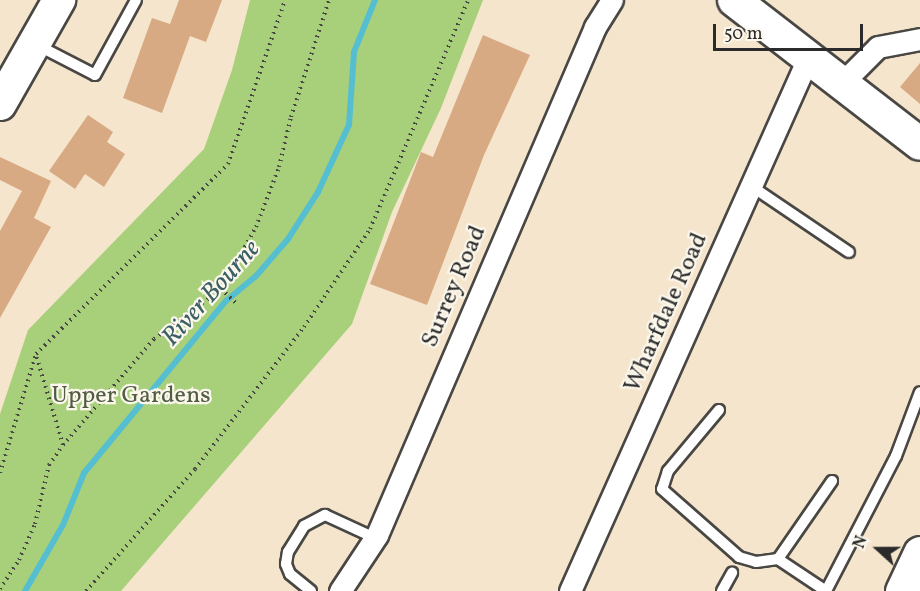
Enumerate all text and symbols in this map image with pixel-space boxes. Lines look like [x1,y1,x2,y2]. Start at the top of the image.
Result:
scale bar [716,12,866,50]
text: 50 m [724,22,763,47]
street label: Surrey Road [416,222,494,352]
street label: Wharfdale Road [619,229,715,397]
water label: River Bourne [156,235,268,353]
park label: Upper Gardens [52,383,210,411]
north arrow [848,519,908,579]
text: N [849,533,874,552]

